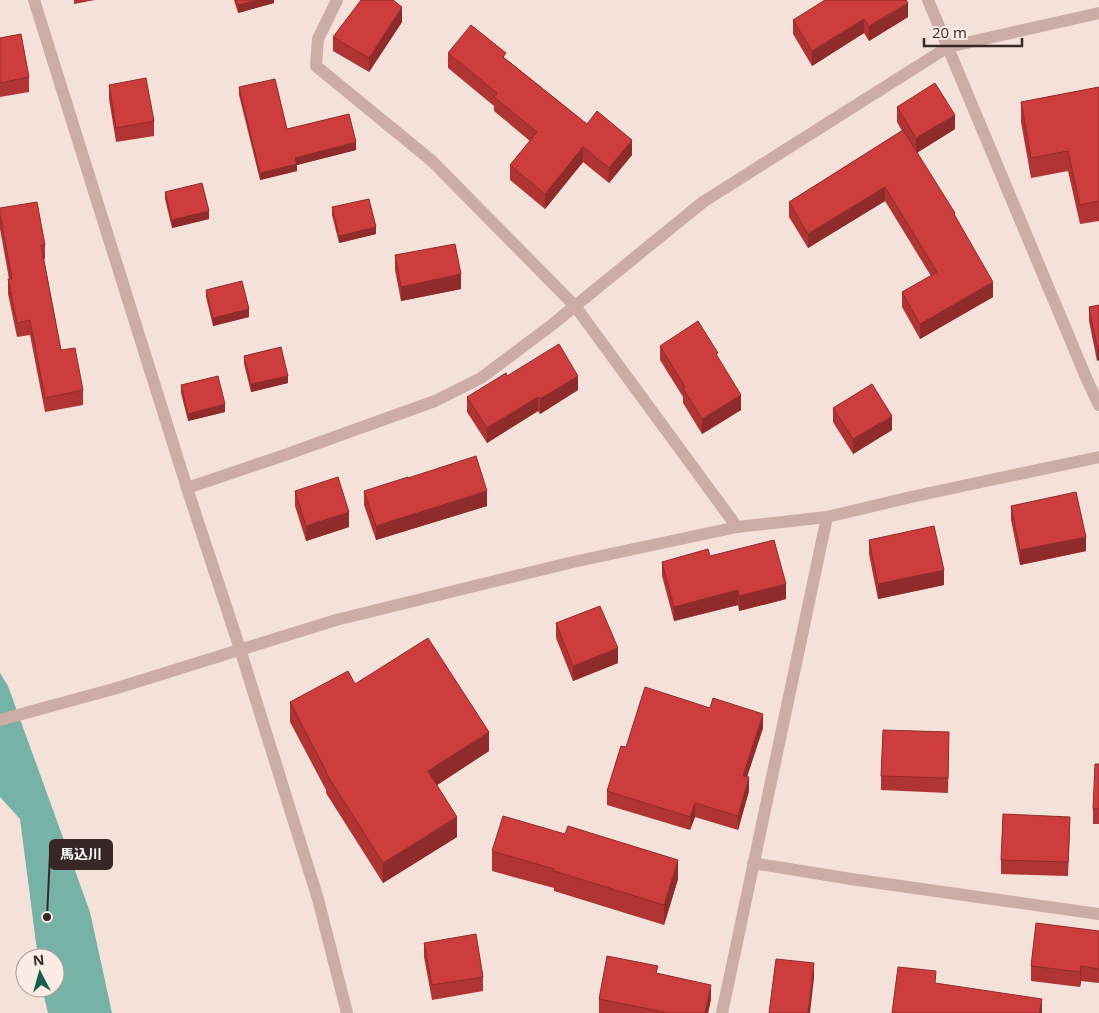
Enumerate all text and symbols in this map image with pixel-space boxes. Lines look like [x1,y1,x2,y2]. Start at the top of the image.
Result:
scale bar [924,15,1022,47]
text: 20 m [932,22,967,42]
callout: 馬込川 [50,840,112,869]
text: 馬込川 [60,844,102,863]
north arrow [15,948,65,998]
text: N [32,950,45,970]

